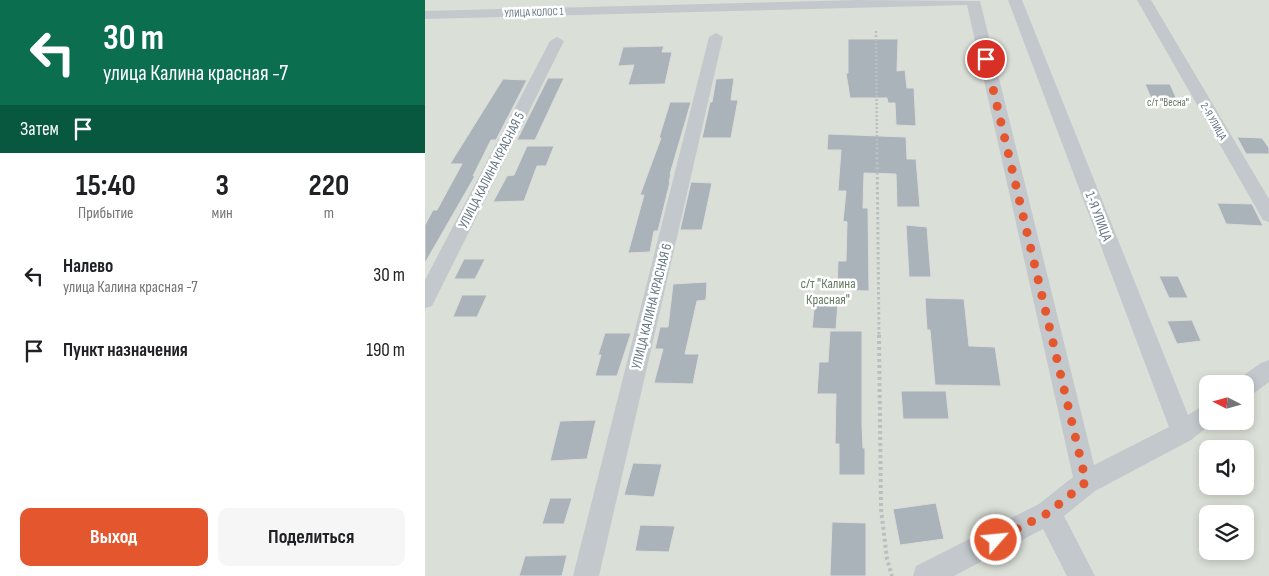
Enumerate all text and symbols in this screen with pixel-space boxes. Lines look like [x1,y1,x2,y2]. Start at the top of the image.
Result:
street label: УЛИЦА КОЛОС 1 [504,5,564,20]
text: 30 m [103,17,164,60]
icon: left [20,20,85,85]
pin [965,38,1007,80]
icon: arrive [972,45,1000,73]
text: улица Калина красная -7 [103,60,288,87]
park label: с/т "Весна" [1147,96,1189,109]
street label: 2-Я УЛИЦА [1198,100,1230,143]
street label: УЛИЦА КАЛИНА КРАСНАЯ 5 [455,109,528,231]
icon: arrive [69,115,97,143]
text: Затем [20,118,59,141]
text: 15:40 [76,168,136,204]
text: 3 [215,168,229,204]
text: 220 [309,168,349,204]
street label: 1-Я УЛИЦА [1081,189,1116,244]
text: Прибытие [78,204,134,223]
text: мин [212,204,233,223]
text: m [324,204,334,223]
street label: УЛИЦА КАЛИНА КРАСНАЯ 6 [628,242,675,371]
text: Налево [63,255,113,278]
icon: left [20,262,48,290]
text: 30 m [373,264,405,287]
park label: с/т "Калина Красная" [800,275,856,308]
text: улица Калина красная -7 [63,278,198,297]
icon: arrive [20,337,48,365]
text: Пункт назначения [63,339,188,362]
text: 190 m [366,339,405,362]
north arrow [1199,375,1254,430]
map controls [1199,375,1254,560]
button: sound [1199,440,1254,495]
button: layers [1199,505,1254,560]
button: Выход [20,508,208,566]
button: Поделиться [218,508,405,566]
position arrow [969,513,1021,565]

